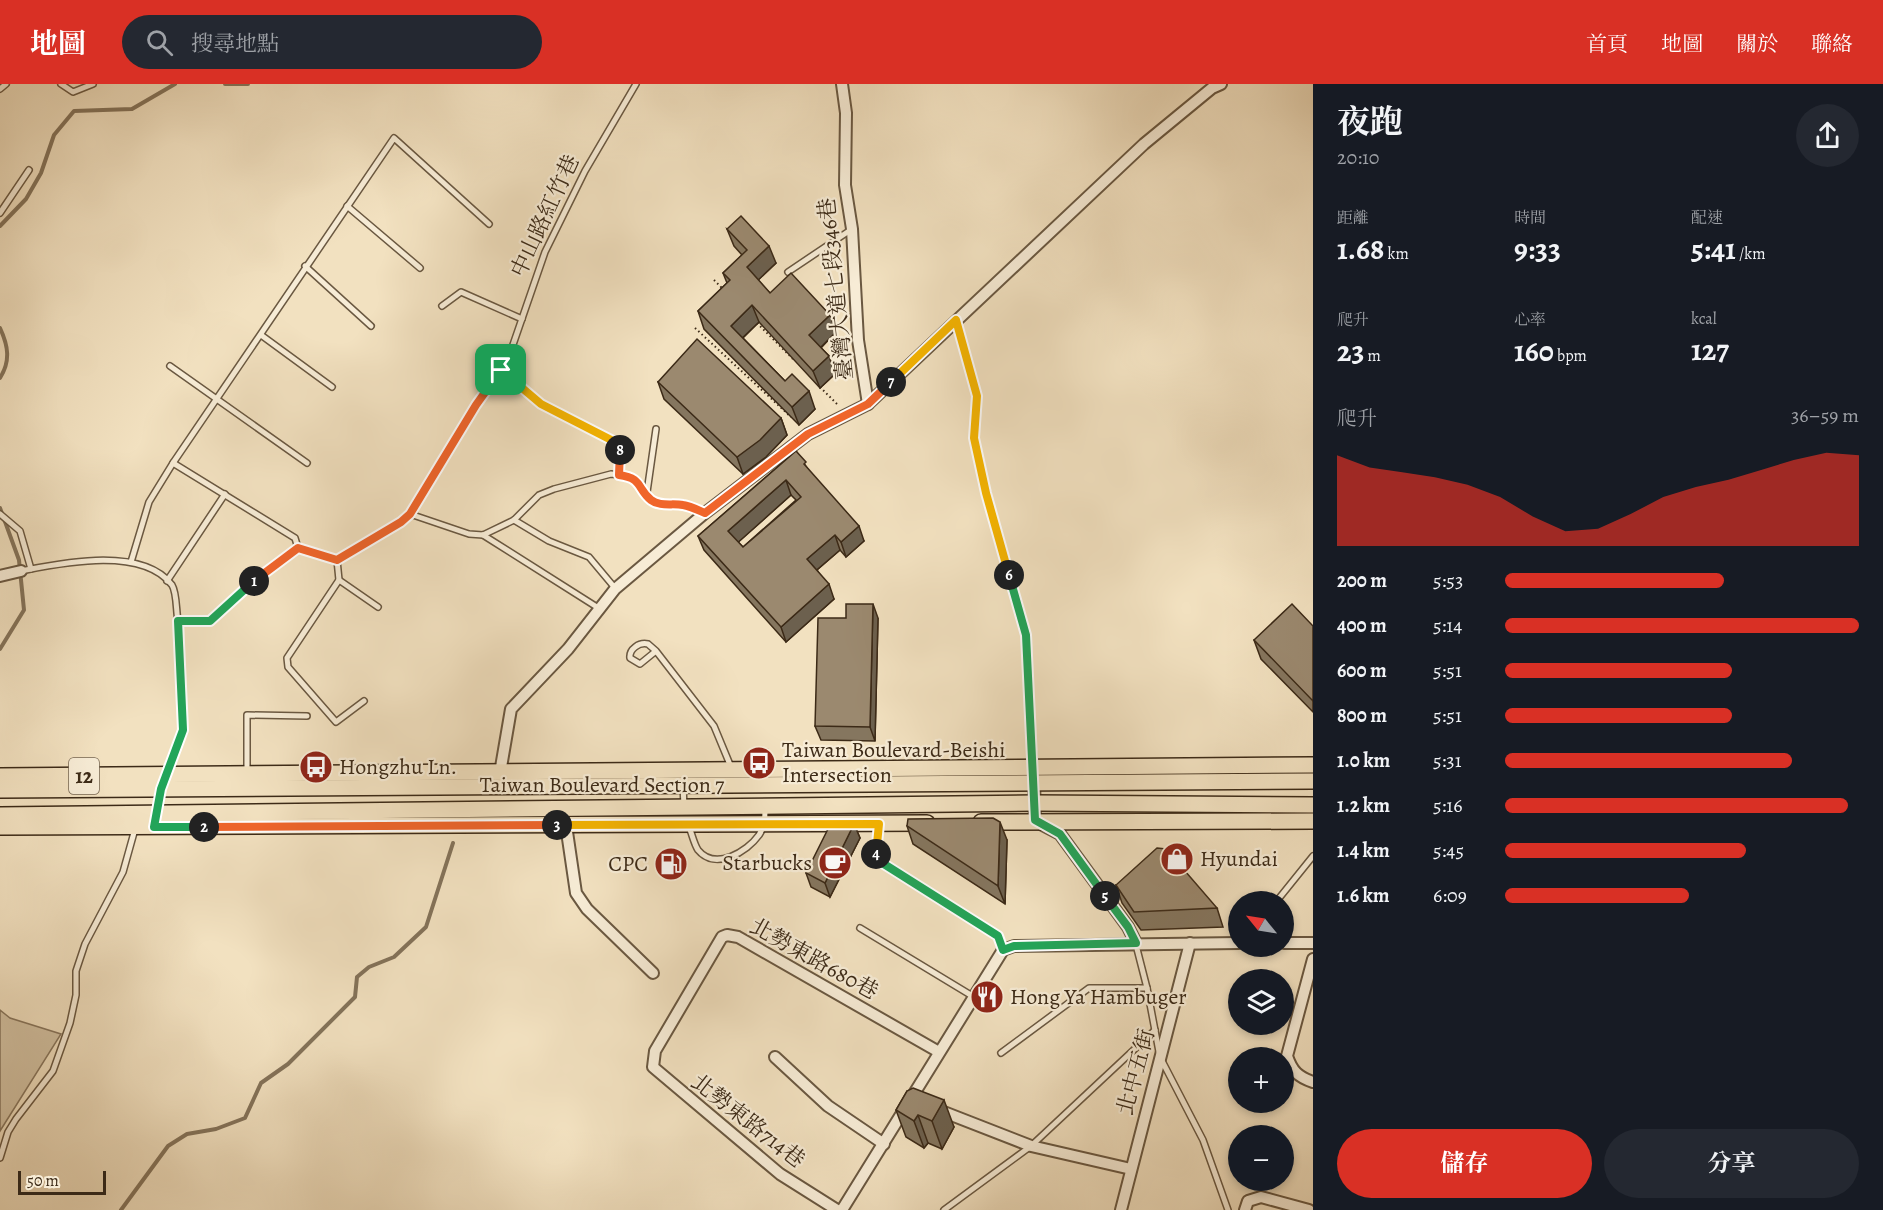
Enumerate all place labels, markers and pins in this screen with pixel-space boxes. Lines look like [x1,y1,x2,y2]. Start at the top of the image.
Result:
pin [475,344,526,395]
pin: 7 [876,367,906,397]
pin: 8 [605,435,635,465]
pin: 6 [994,560,1024,590]
pin: 1 [239,566,269,596]
place label: Taiwan Boulevard-Beishi Intersection [782,735,1005,790]
bus stop icon: Taiwan Boulevard-Beishi Intersection [741,745,777,781]
bus stop icon: Hongzhu Ln. [298,749,334,785]
place label: Hongzhu Ln. [339,752,457,782]
pin: 3 [542,810,572,840]
pin: 2 [189,812,219,842]
pin: 4 [861,839,891,869]
shop icon: Hyundai [1159,841,1195,877]
place label: Hyundai [1200,844,1278,874]
cafe icon: Starbucks [817,845,853,881]
fuel station icon: CPC [653,846,689,882]
place label: Starbucks [722,848,812,878]
place label: CPC [608,849,648,879]
pin: 5 [1090,881,1120,911]
restaurant icon: Hong Ya Hambuger [969,979,1005,1015]
place label: Hong Ya Hambuger [1010,982,1187,1012]

